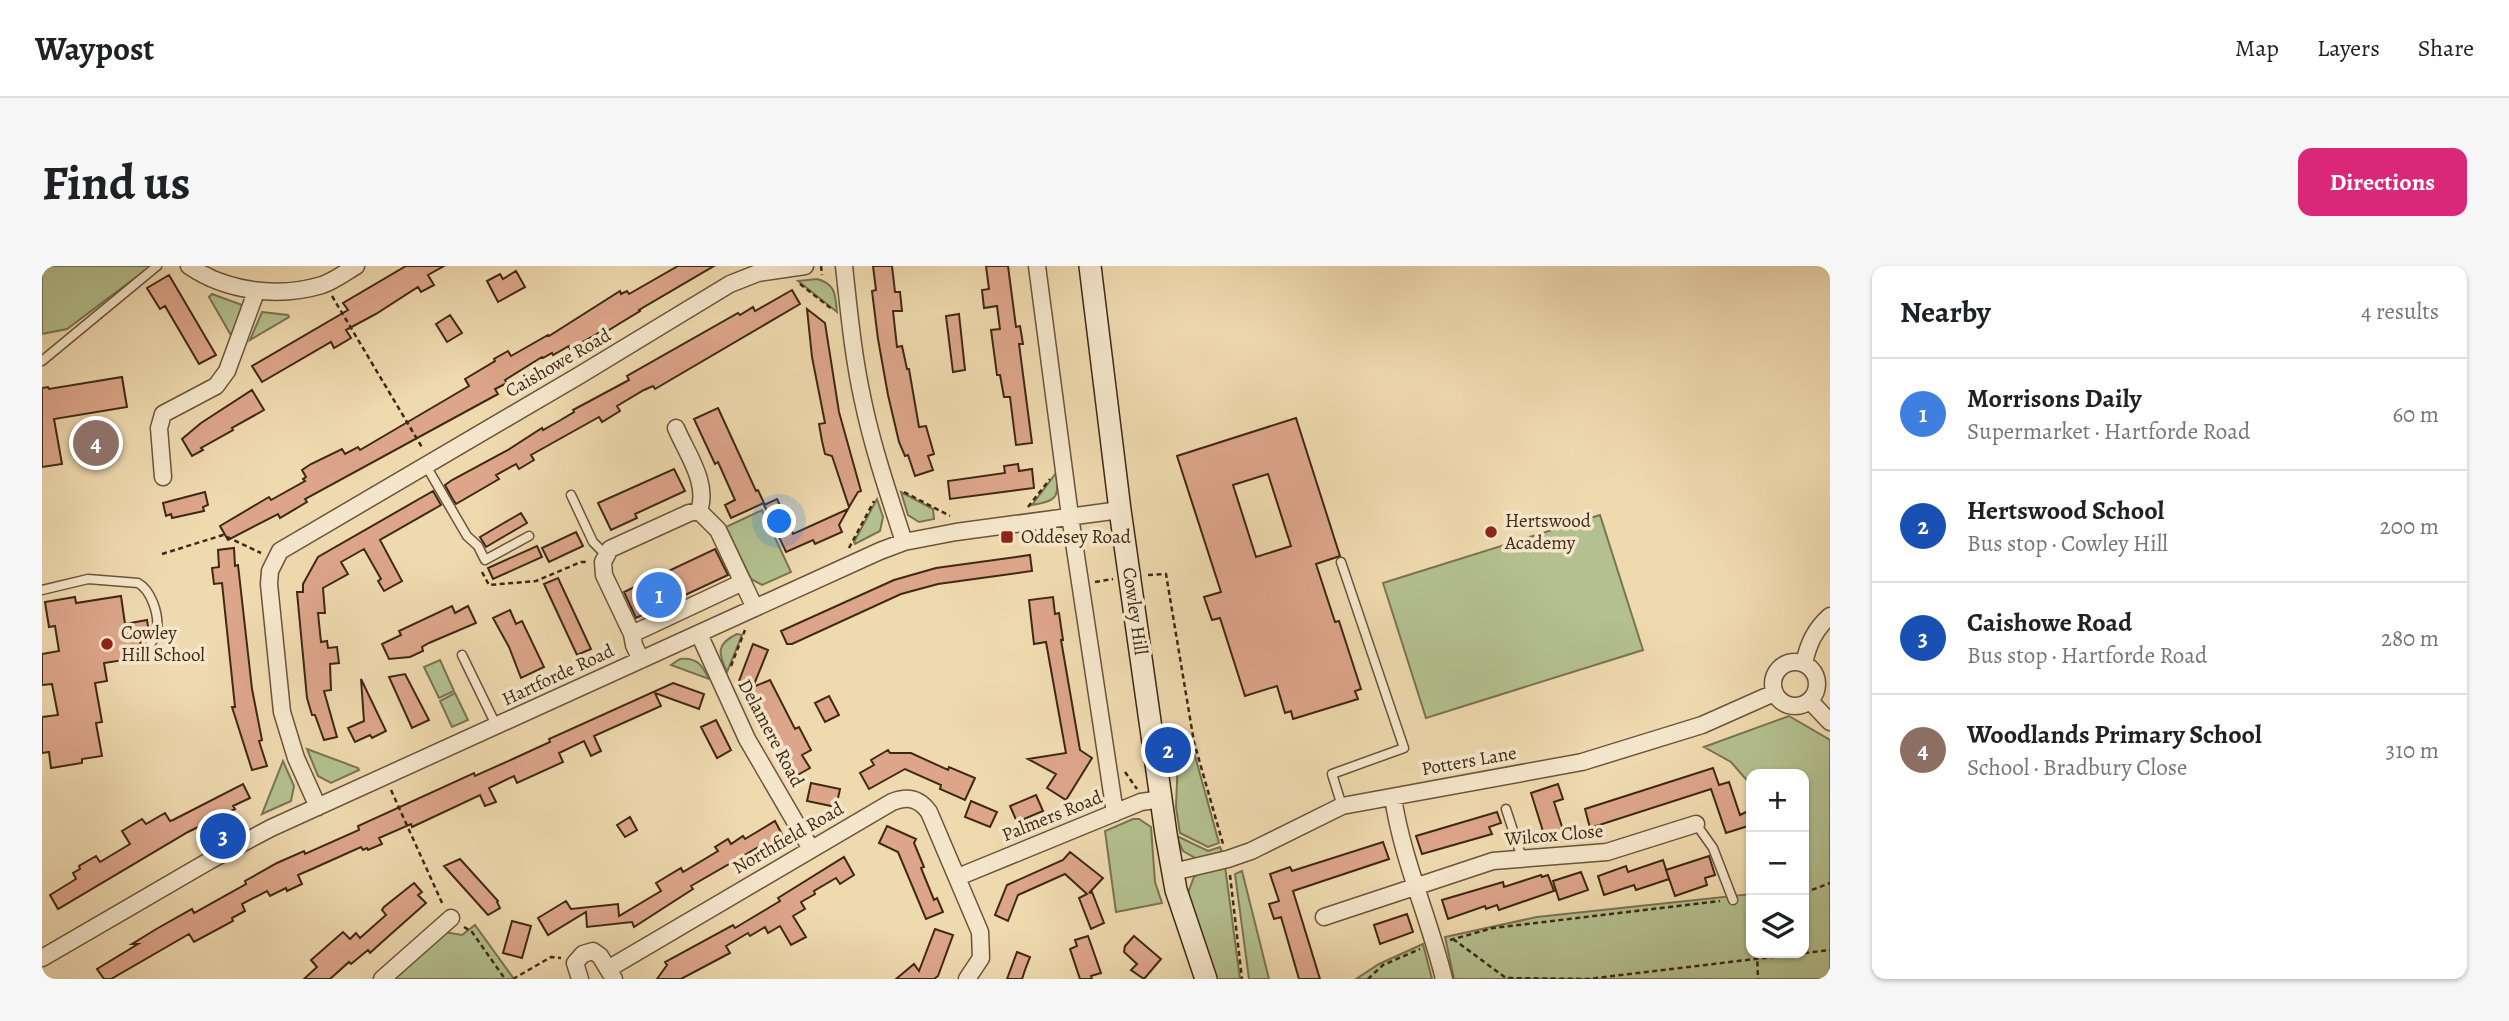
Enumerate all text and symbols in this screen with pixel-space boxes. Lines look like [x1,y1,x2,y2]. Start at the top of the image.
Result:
text: Waypost [35,26,154,71]
text: Map [2235,32,2279,64]
text: Layers [2317,32,2380,64]
text: Share [2418,32,2474,64]
button: Directions [2298,148,2467,216]
text: Find us [42,149,190,216]
text: Nearby [1900,292,1991,332]
text: 4 results [2361,296,2439,327]
street label: Caishowe Road [500,322,616,404]
text: Morrisons Daily [1967,381,2142,416]
text: 1 [1919,399,1927,430]
text: 60 m [2392,399,2439,430]
text: Supermarket · Hartforde Road [1967,416,2250,447]
pin: 4 [73,417,119,469]
text: Hertswood School [1967,493,2164,528]
your location [762,504,796,538]
place label: Hertswood Academy [1504,508,1592,556]
text: 2 [1917,511,1929,542]
text: 200 m [2380,511,2439,542]
place label: Oddesey Road [1021,524,1132,550]
marker: Hertswood Academy [1483,524,1499,540]
text: Bus stop · Cowley Hill [1967,528,2168,559]
marker: Oddesey Road [999,529,1015,545]
street label: Cowley Hill [1116,566,1154,657]
pin: 1 [636,569,682,621]
text: Caishowe Road [1967,605,2132,640]
place label: Cowley Hill School [121,620,205,668]
text: 3 [1918,623,1928,654]
text: 280 m [2381,623,2439,654]
marker: Cowley Hill School [99,636,115,652]
street label: Hartforde Road [498,637,619,712]
text: Bus stop · Hartforde Road [1967,640,2207,671]
street label: Delamere Road [732,675,811,792]
text: Woodlands Primary School [1967,717,2262,752]
pin: 2 [1145,724,1191,776]
text: 4 [1918,735,1928,766]
text: 310 m [2386,735,2439,766]
street label: Potters Lane [1419,740,1519,782]
text: School · Bradbury Close [1967,752,2187,783]
map controls [1746,769,1809,958]
button: + [1746,769,1809,832]
street label: Palmers Road [998,784,1107,848]
street label: Northfield Road [728,795,849,880]
pin: 3 [200,810,246,862]
street label: Wilcox Close [1503,818,1604,852]
button: − [1746,832,1809,895]
button: layers [1746,895,1809,958]

